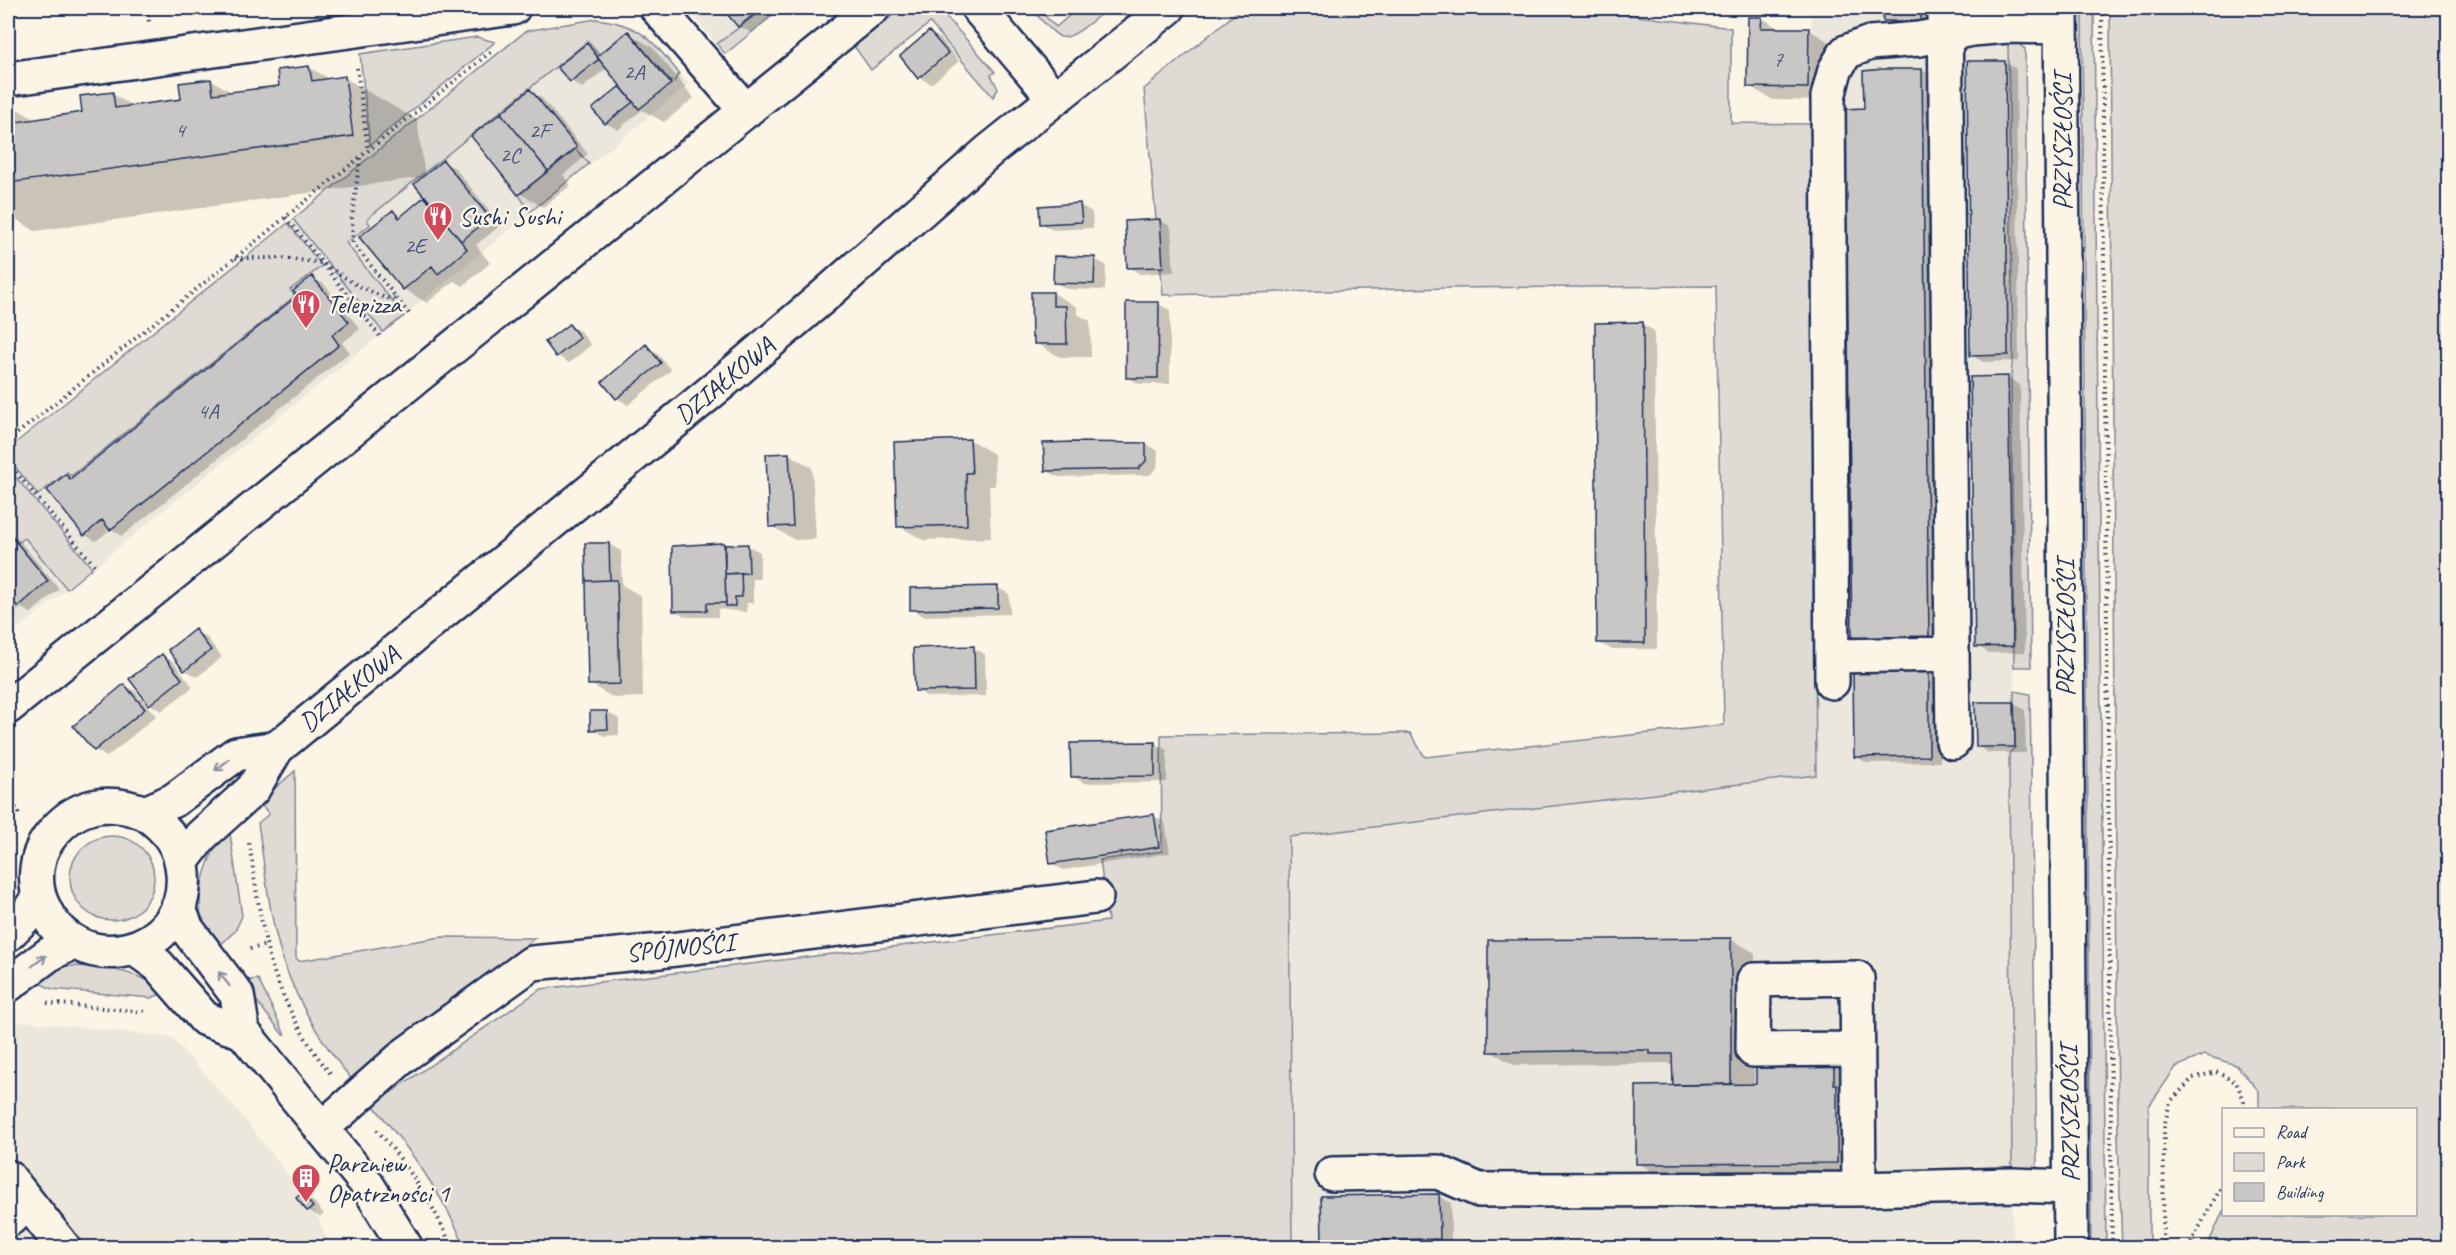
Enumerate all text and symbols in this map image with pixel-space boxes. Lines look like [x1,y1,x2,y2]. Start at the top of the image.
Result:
house number: 7 [1773,45,1784,73]
house number: 2A [624,58,645,86]
street label: PRZYSZŁOŚCI [2046,68,2079,210]
house number: 4 [175,116,187,144]
house number: 2F [529,117,554,145]
house number: 2C [500,141,523,169]
restaurant icon: Sushi Sushi [422,200,454,242]
place label: Sushi Sushi [459,200,564,233]
house number: 2E [404,232,429,260]
restaurant icon: Telepizza [290,288,322,330]
place label: Telepizza [327,288,402,321]
street label: DZIAŁKOWA [668,329,781,431]
house number: 4A [198,397,219,425]
street label: PRZYSZŁOŚCI [2049,554,2082,696]
street label: DZIAŁKOWA [292,637,407,739]
one-way arrow [215,758,231,771]
street label: SPÓJNOŚCI [624,925,741,970]
one-way arrow [31,955,47,968]
one-way arrow [217,971,230,987]
street label: PRZYSZŁOŚCI [2052,1040,2087,1182]
legend [2222,1108,2417,1216]
text: Road [2276,1121,2309,1143]
place label: Parzniew Opatrzności 1 [327,1147,451,1210]
text: Park [2276,1151,2306,1173]
building icon: Parzniew Opatrzności 1 [290,1162,322,1204]
text: Building [2276,1181,2325,1203]

